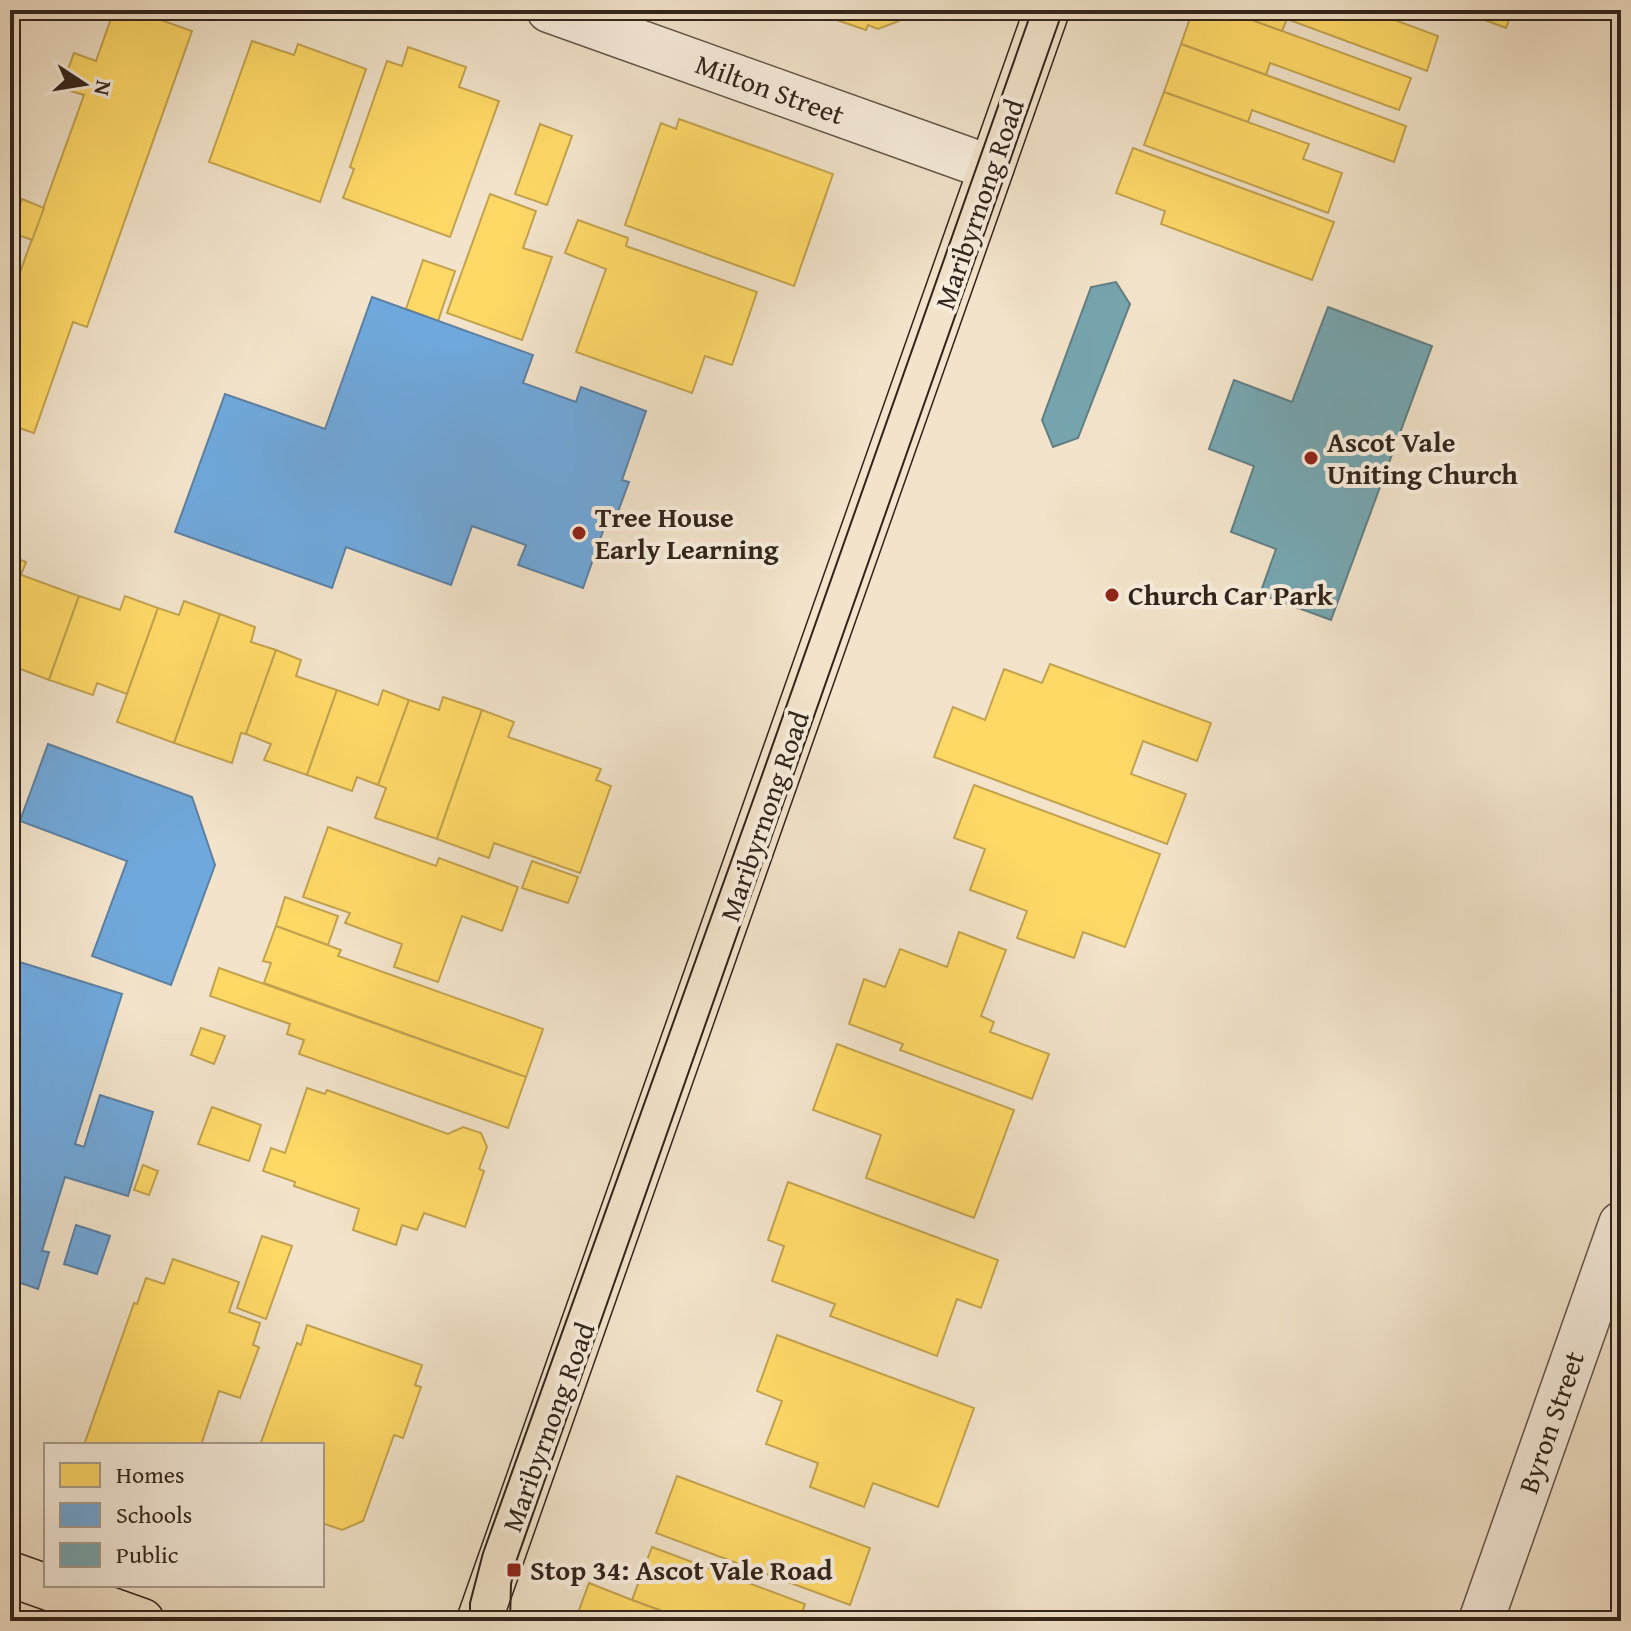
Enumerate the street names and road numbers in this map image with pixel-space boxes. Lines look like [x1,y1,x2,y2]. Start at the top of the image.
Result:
street label: Milton Street [690,43,850,134]
street label: Maribyrnong Road [923,93,1034,315]
street label: Maribyrnong Road [708,705,819,927]
street label: Maribyrnong Road [491,1316,604,1537]
street label: Byron Street [1507,1345,1594,1498]

